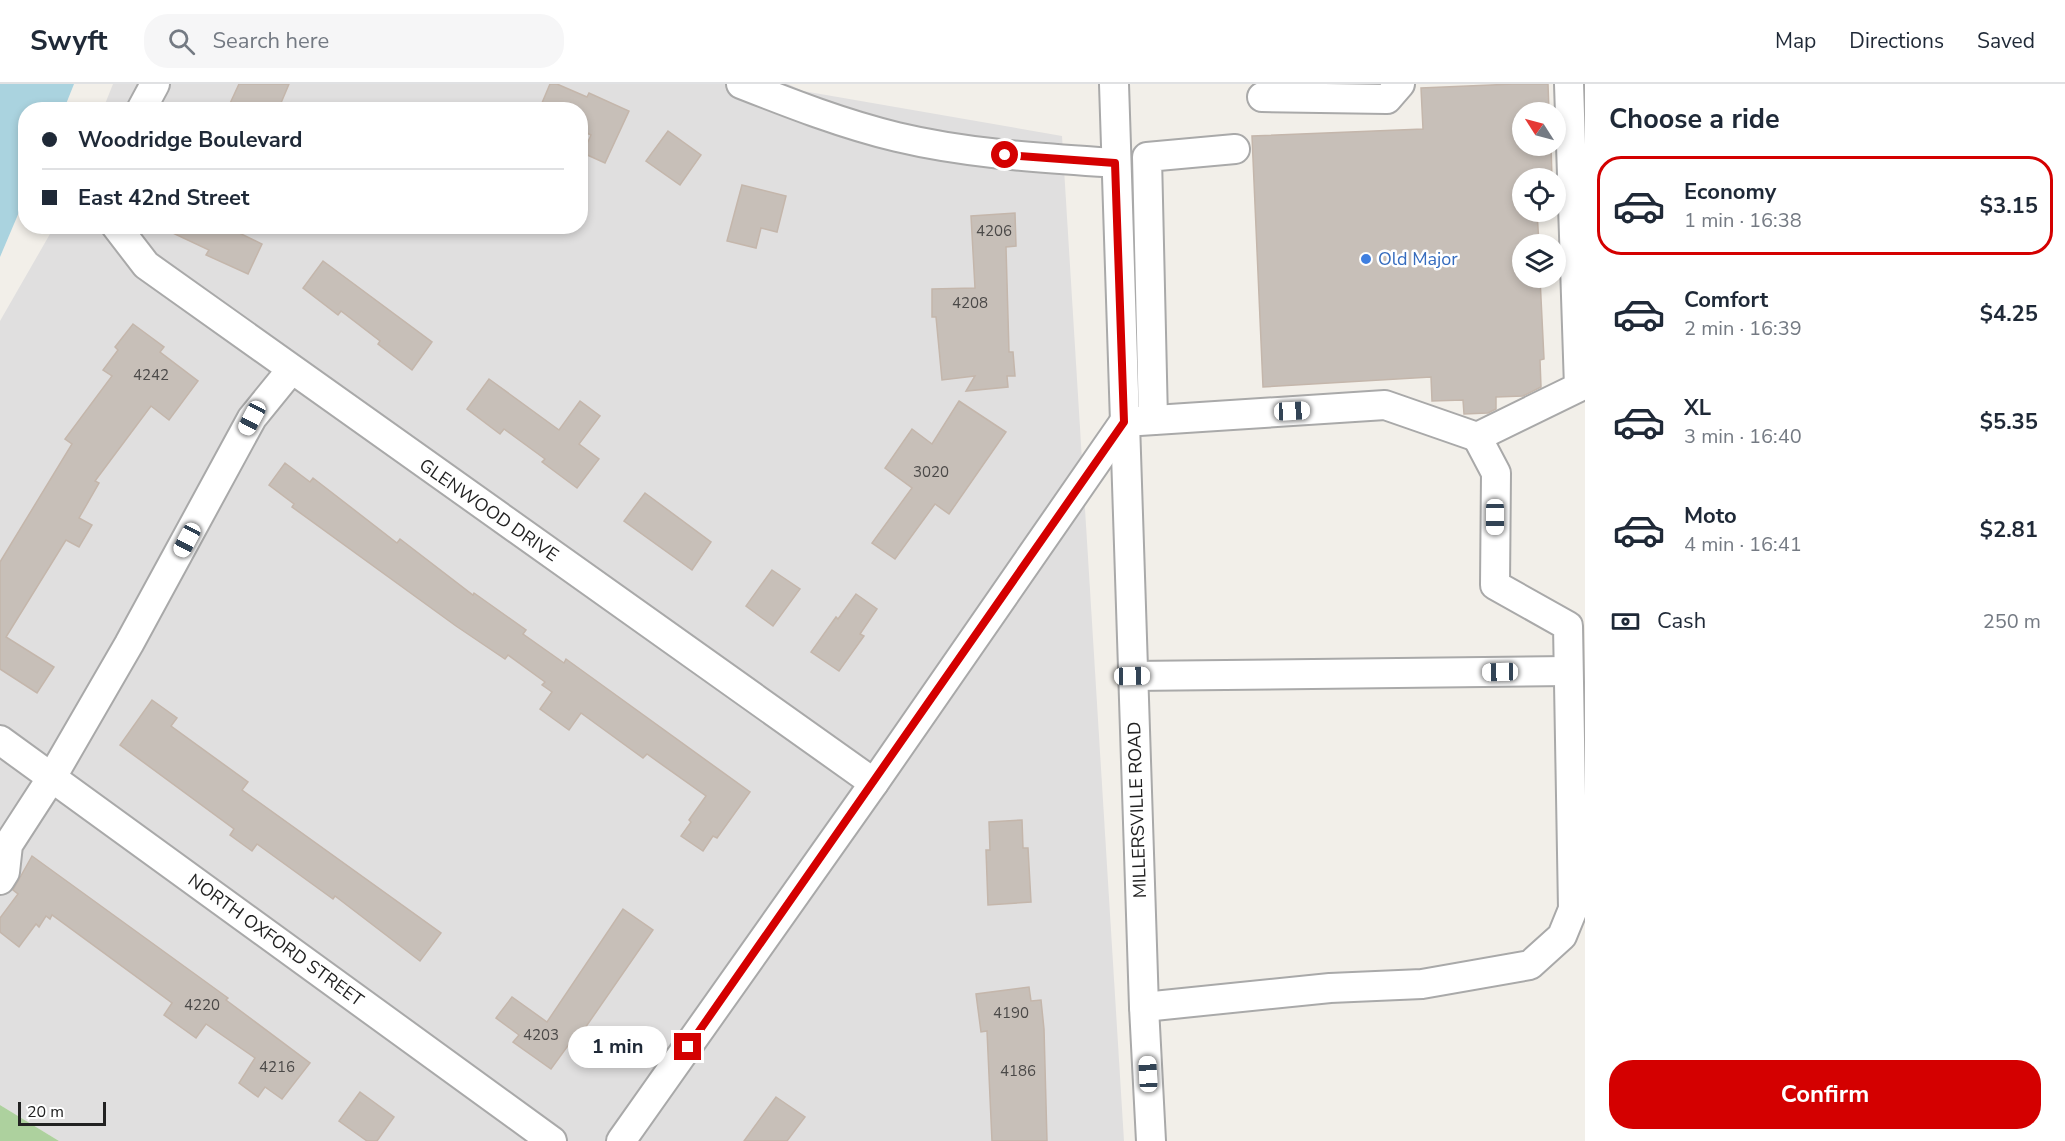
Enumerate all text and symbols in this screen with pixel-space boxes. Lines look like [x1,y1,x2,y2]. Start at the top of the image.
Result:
search box [144,14,564,68]
text: Swyft [30,22,108,60]
icon: search [165,25,198,58]
text: Search here [213,26,329,56]
text: Map [1775,27,1816,55]
text: Directions [1849,27,1944,55]
text: Saved [1977,27,2035,55]
text: Choose a ride [1609,101,1780,138]
north arrow [1512,102,1566,156]
map controls [1512,102,1566,288]
text: Woodridge Boulevard [78,125,303,155]
route start [991,141,1018,168]
button: locate [1512,168,1566,222]
text: Economy [1684,177,1776,207]
icon: car [1612,179,1666,233]
text: East 42nd Street [78,183,249,213]
text: $3.15 [1980,191,2038,221]
text: 1 min · 16:38 [1684,207,1802,234]
house number: 4206 [976,221,1012,241]
button: layers [1512,234,1566,288]
place label: Old Major [1378,247,1458,271]
marker: Old Major [1359,252,1373,266]
text: Comfort [1684,285,1768,315]
icon: car [1612,287,1666,341]
house number: 4208 [952,293,988,313]
text: $4.25 [1980,299,2038,329]
text: 2 min · 16:39 [1684,315,1802,342]
house number: 4242 [133,365,169,385]
text: XL [1684,393,1711,423]
icon: car [1612,395,1666,449]
car [236,398,268,438]
car [1274,401,1310,421]
text: $5.35 [1980,407,2038,437]
text: 3 min · 16:40 [1684,423,1802,450]
street label: GLENWOOD DRIVE [415,453,563,567]
house number: 3020 [913,462,949,482]
car [1486,499,1504,535]
text: Moto [1684,501,1737,531]
icon: car [1612,503,1666,557]
text: $2.81 [1980,515,2038,545]
car [171,520,203,560]
text: 4 min · 16:41 [1684,531,1802,558]
icon: cash [1609,605,1642,638]
text: Cash [1657,606,1706,636]
text: 250 m [1983,608,2041,635]
car [1482,663,1518,681]
car [1114,667,1150,685]
street label: MILLERSVILLE ROAD [1122,721,1152,899]
street label: NORTH OXFORD STREET [183,868,369,1012]
house number: 4220 [184,995,220,1015]
house number: 4190 [993,1003,1029,1023]
house number: 4203 [523,1025,559,1045]
callout: 1 min [568,1026,667,1068]
text: 1 min [592,1033,643,1060]
route end [674,1033,701,1060]
car [1138,1056,1158,1092]
house number: 4216 [259,1057,295,1077]
button: Confirm [1609,1060,2041,1129]
house number: 4186 [1000,1061,1036,1081]
scale bar [18,1099,106,1126]
text: 20 m [27,1101,64,1123]

